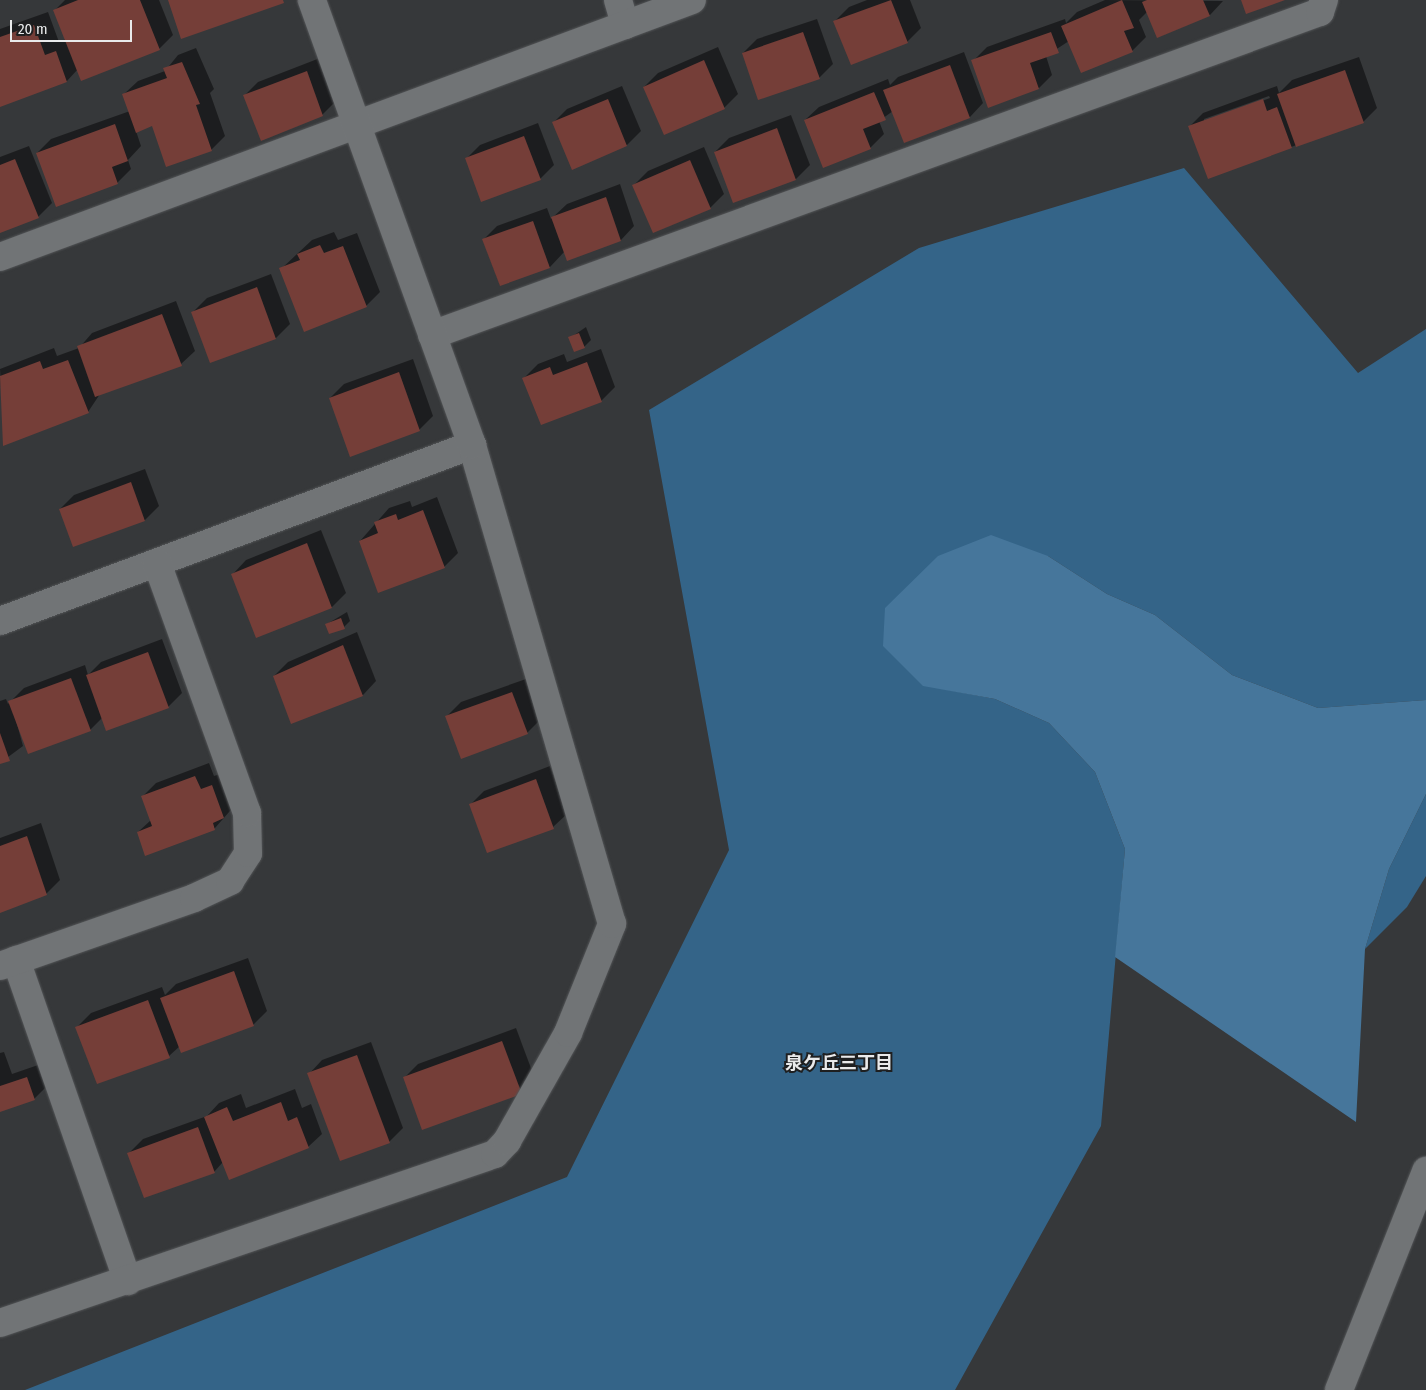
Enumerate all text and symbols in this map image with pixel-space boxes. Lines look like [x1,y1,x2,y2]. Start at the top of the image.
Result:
scale bar [12,10,135,42]
text: 20 m [18,20,48,38]
district label: 泉ケ丘三丁目 [785,1052,893,1074]

